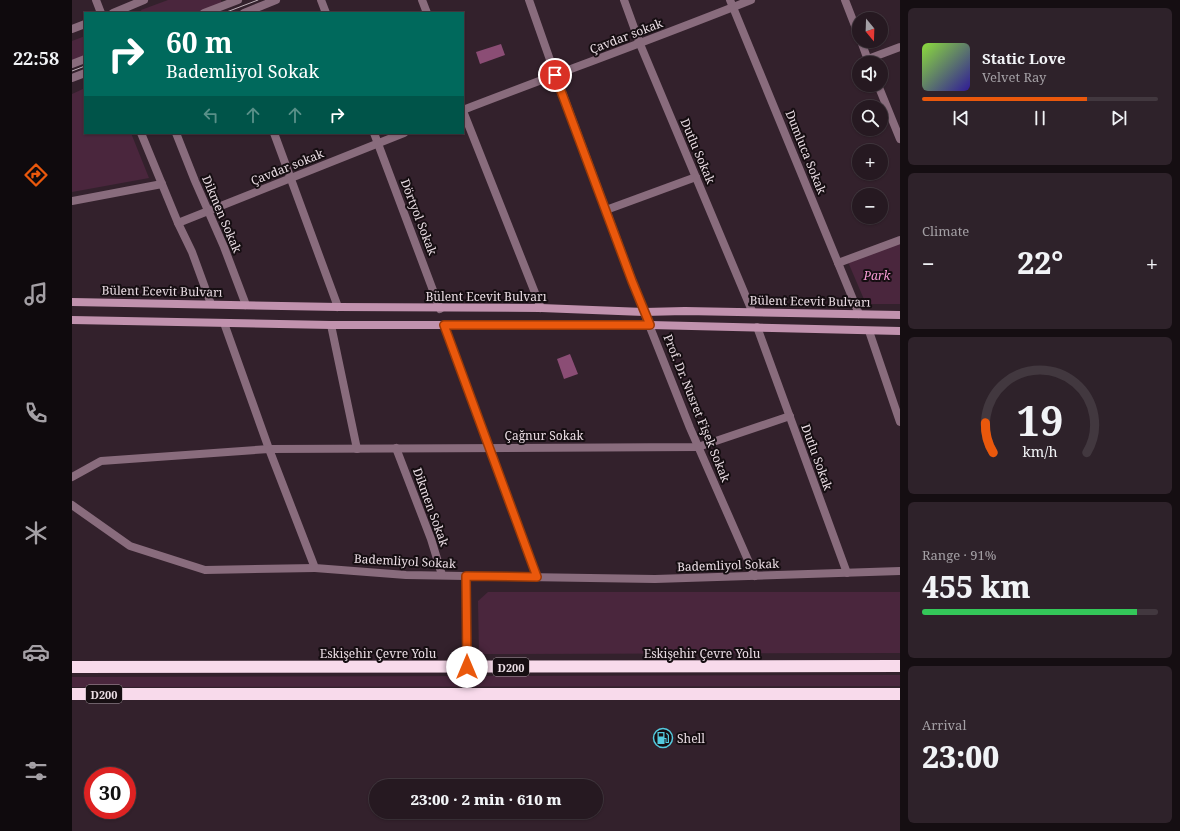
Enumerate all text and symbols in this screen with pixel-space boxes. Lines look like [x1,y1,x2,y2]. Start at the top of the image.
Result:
north arrow [852,12,888,48]
map controls [852,12,888,224]
street label: Çavdar sokak [587,14,666,58]
text: 60 m [166,23,233,61]
icon: right [100,28,152,80]
text: 22:58 [13,46,59,70]
text: Static Love [982,48,1066,68]
button: sound [852,56,888,92]
pin [538,58,572,92]
text: Bademliyol Sokak [166,59,319,83]
icon: arrive [544,64,566,86]
text: Velvet Ray [982,68,1046,86]
button: search [852,100,888,136]
icon: left [200,104,222,126]
icon: ahead [242,104,264,126]
icon: ahead [284,104,306,126]
icon: right [326,104,348,126]
icon: previous [950,107,972,129]
icon: pause [1029,107,1051,129]
icon: next [1108,107,1130,129]
street label: Dumluca Sokak [781,108,831,197]
street label: Dutlu Sokak [677,116,720,187]
street label: Çavdar sokak [248,144,327,189]
button: + [852,144,888,180]
icon: directions [22,161,50,189]
street label: Dikmen Sokak [198,173,246,256]
street label: Dörtyol Sokak [397,176,442,258]
button: − [852,188,888,224]
text: Climate [922,222,969,240]
text: 22° [1017,242,1063,283]
text: − [922,248,935,278]
text: + [1146,248,1158,278]
park label: Park [863,267,892,284]
icon: music [22,280,50,308]
street label: Bülent Ecevit Bulvarı [101,281,223,301]
street label: Bülent Ecevit Bulvarı [425,288,547,305]
street label: Bülent Ecevit Bulvarı [749,291,871,311]
street label: Prof. Dr. Nusret Fişek Sokak [660,332,735,485]
text: 19 [1016,392,1064,448]
icon: phone [22,399,50,427]
street label: Dutlu Sokak [797,422,837,493]
street label: Çağnur Sokak [505,427,584,444]
text: km/h [1022,442,1058,461]
street label: Dikmen Sokak [409,465,453,550]
icon: climate [22,519,50,547]
text: Range · 91% [922,546,996,564]
street label: Bademliyol Sokak [354,550,457,572]
street label: Bademliyol Sokak [677,555,780,575]
text: 455 km [922,566,1031,607]
icon: car [22,638,50,666]
street label: Eskişehir Çevre Yolu [320,645,437,662]
street label: Eskişehir Çevre Yolu [644,645,761,662]
position arrow [446,646,488,688]
road number: D200 [493,658,529,676]
road number: D200 [86,685,122,703]
text: Arrival [922,716,966,734]
fuel station icon: Shell [652,727,674,749]
place label: Shell [677,730,705,747]
text: 23:00 [922,736,999,777]
icon: filters [22,757,50,785]
speed limit sign: 30 [84,767,136,819]
text: 23:00 · 2 min · 610 m [410,789,562,809]

